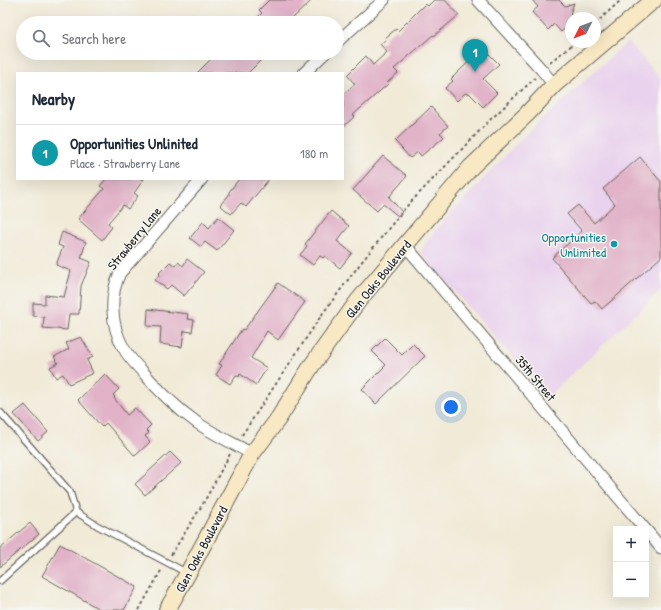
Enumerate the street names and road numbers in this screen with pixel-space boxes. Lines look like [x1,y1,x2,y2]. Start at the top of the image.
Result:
street label: Strawberry Lane [103,203,165,273]
street label: Glen Oaks Boulevard [341,236,415,322]
street label: 35th Street [512,351,561,405]
street label: Glen Oaks Boulevard [171,503,231,595]

